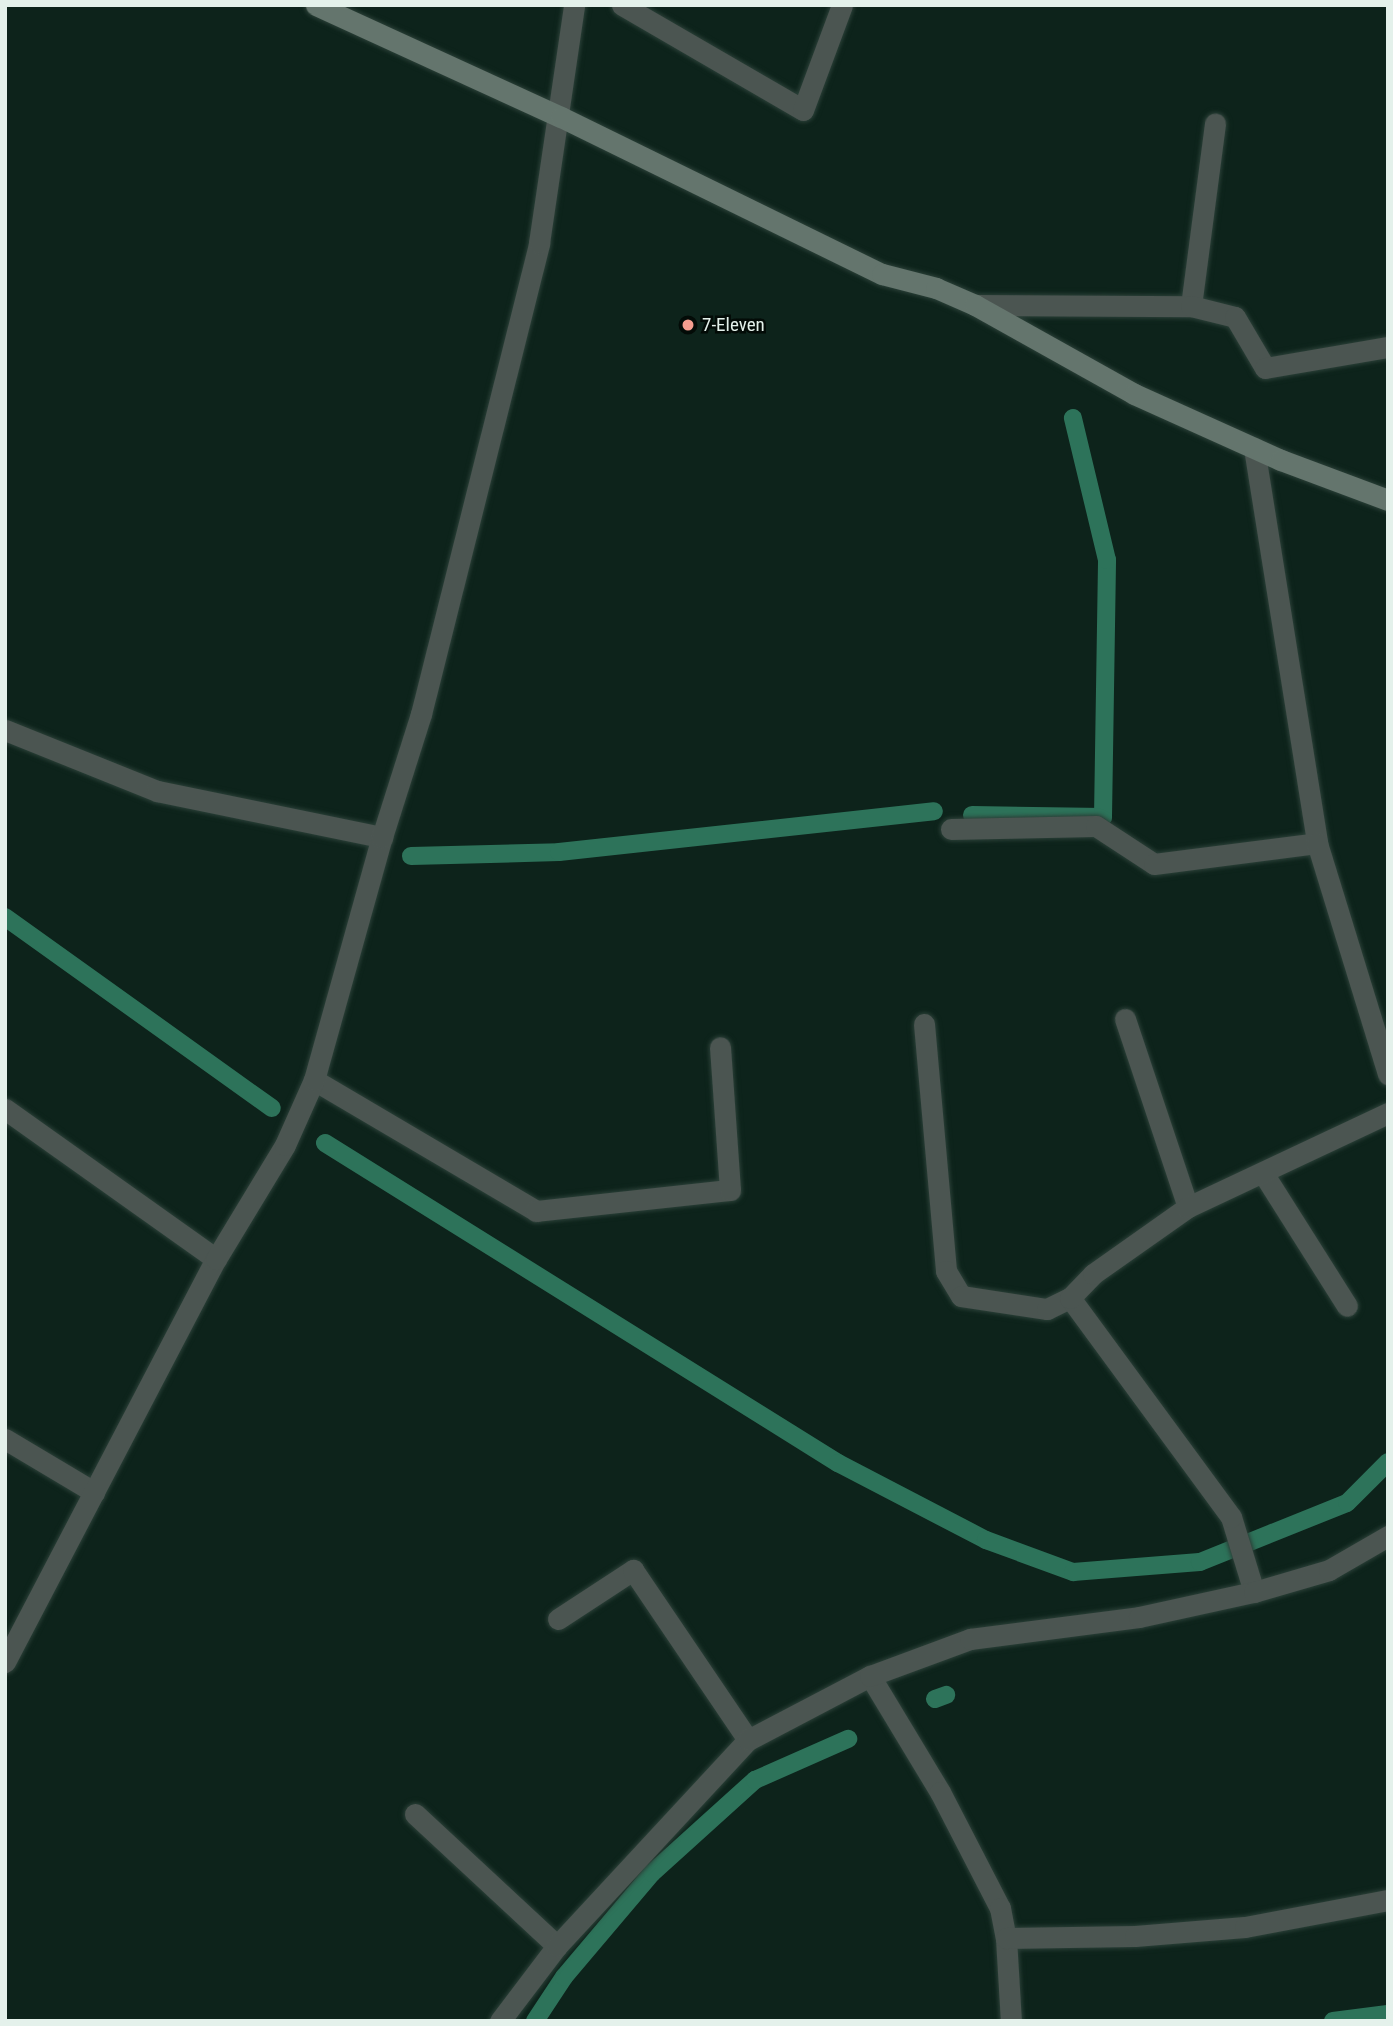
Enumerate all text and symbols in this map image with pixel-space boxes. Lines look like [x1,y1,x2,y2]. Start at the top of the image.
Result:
place label: 7-Eleven [702,314,765,336]
marker: 7-Eleven [680,317,696,333]

